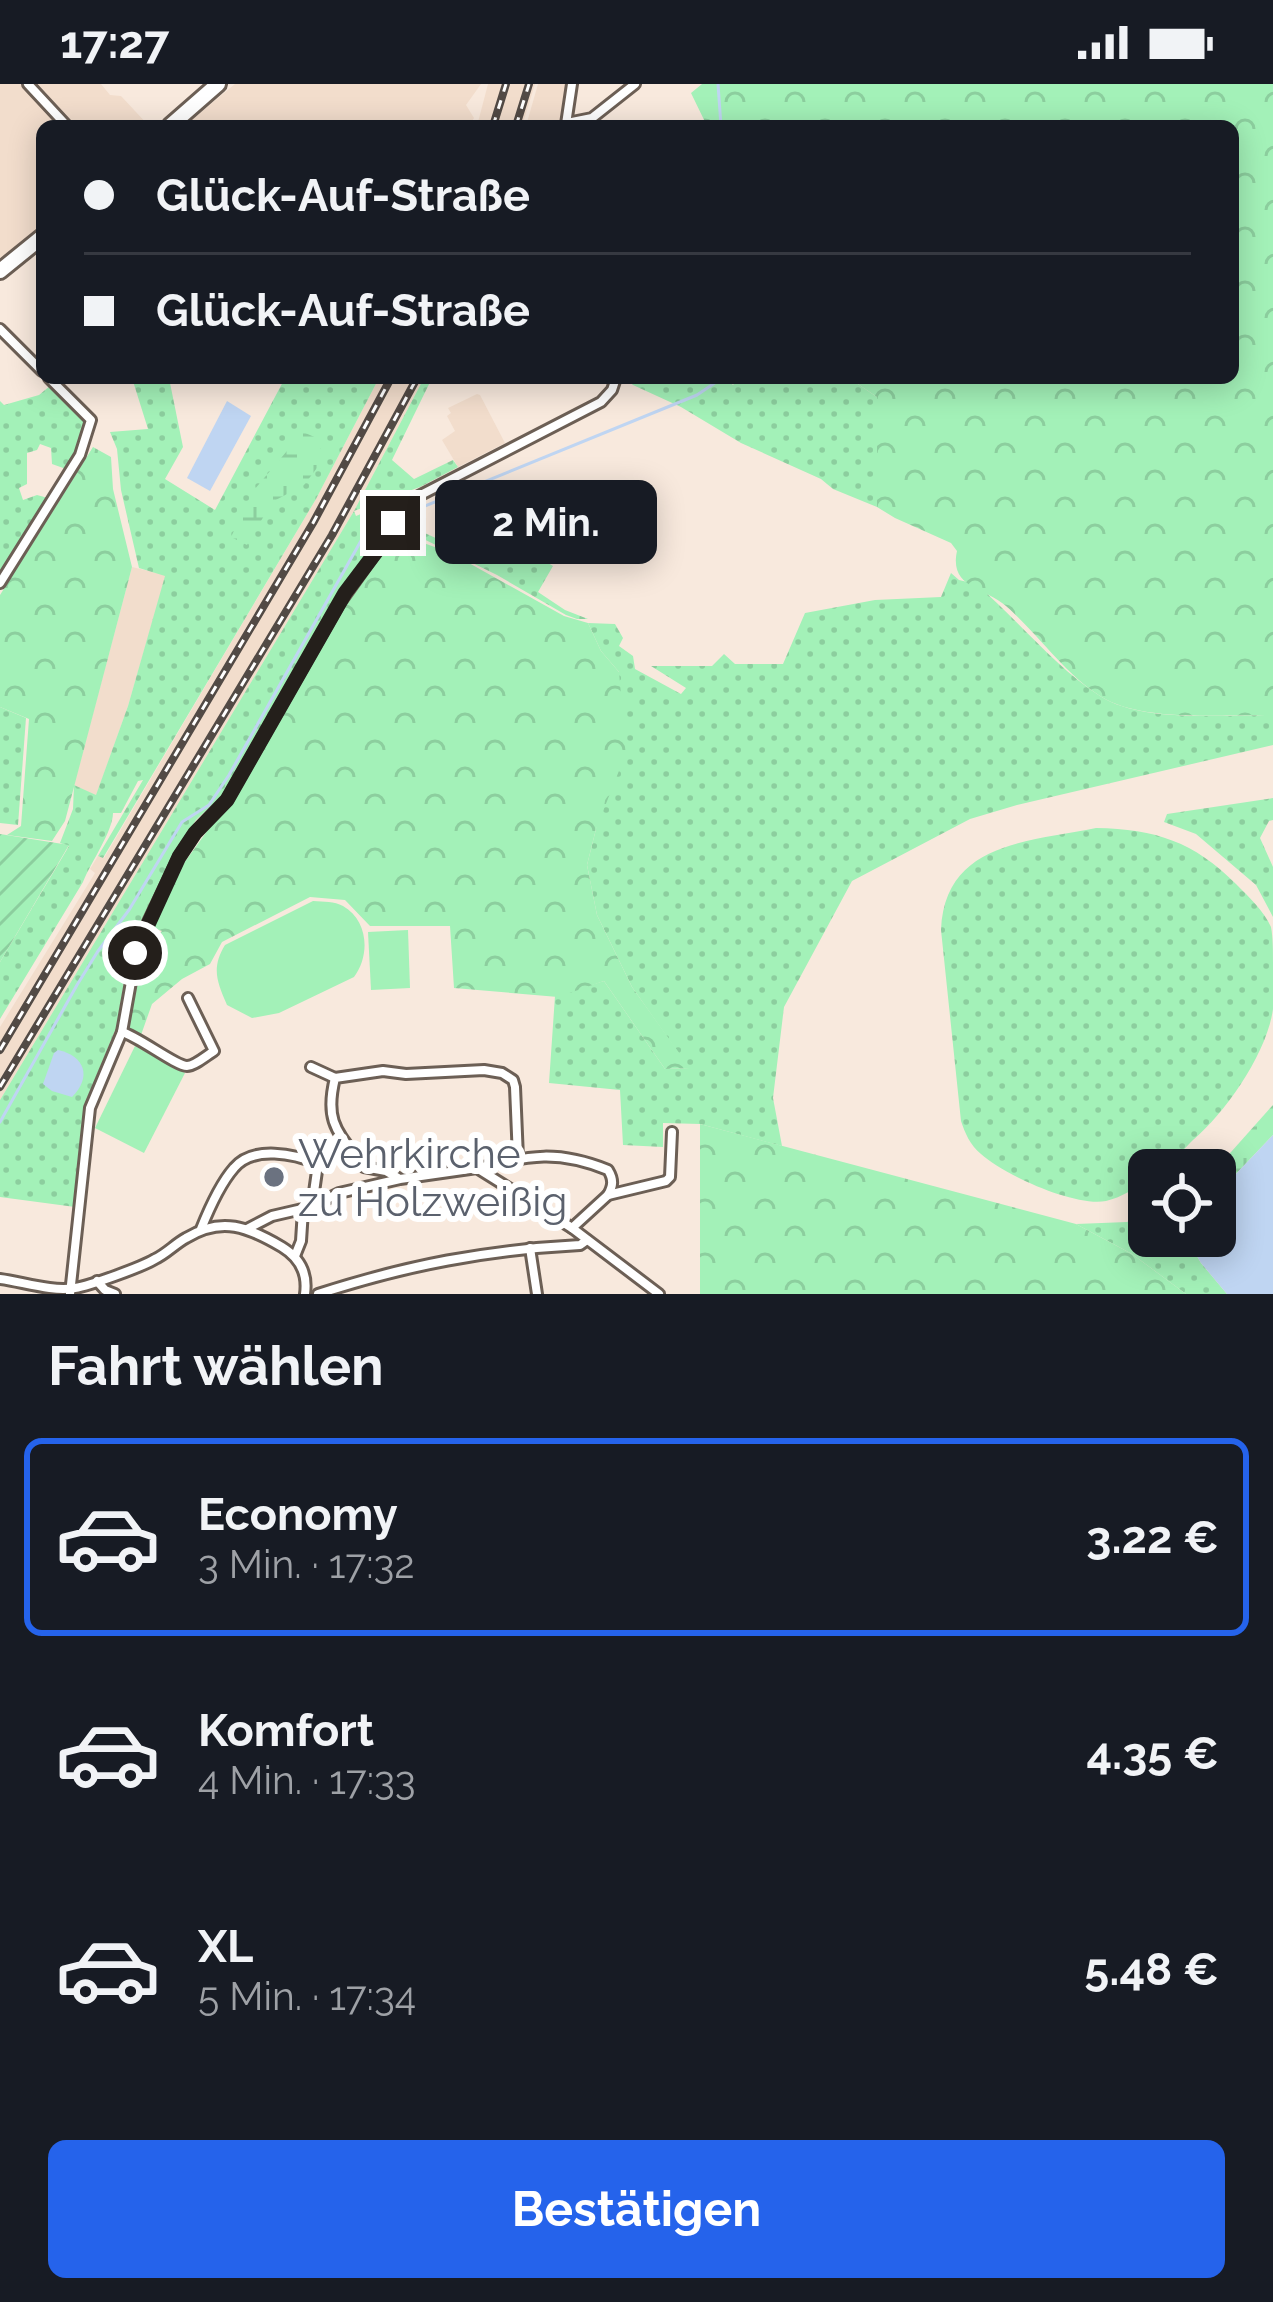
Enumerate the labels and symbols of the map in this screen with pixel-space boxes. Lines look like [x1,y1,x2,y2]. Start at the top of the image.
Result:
callout: 2 Min. [435,481,657,565]
route end [366,496,420,550]
route start [108,926,162,980]
place label: Wehrkirche zu Holzweißig [298,1129,568,1226]
marker: Wehrkirche zu Holzweißig [261,1164,287,1190]

